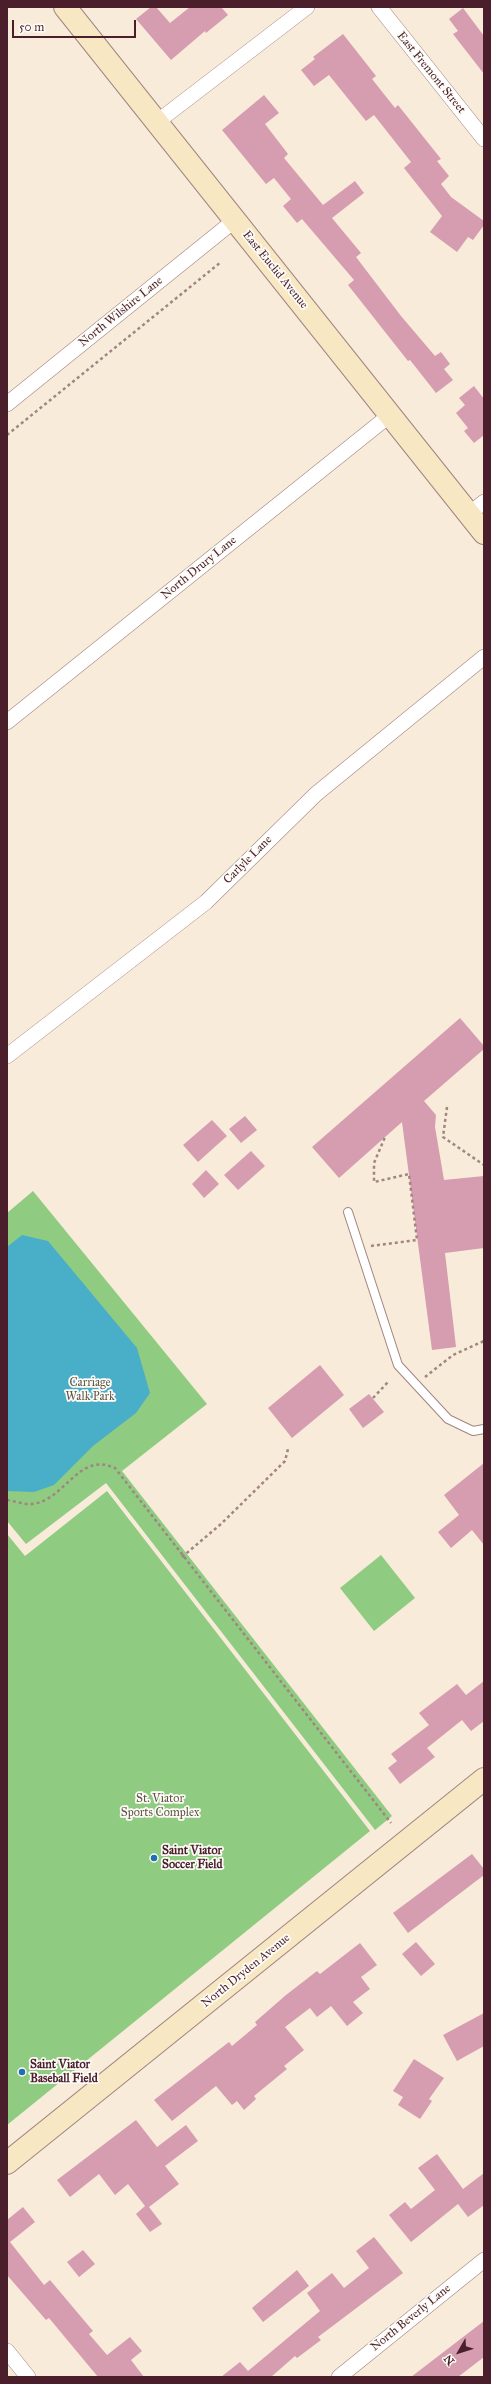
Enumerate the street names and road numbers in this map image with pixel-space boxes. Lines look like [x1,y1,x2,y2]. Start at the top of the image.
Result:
street label: East Fremont Street [394,29,468,117]
street label: East Euclid Avenue [239,228,311,312]
street label: North Wilshire Lane [76,274,166,350]
street label: North Drury Lane [158,533,240,603]
street label: Carlyle Lane [221,833,275,887]
street label: North Dryden Avenue [199,1931,293,2011]
street label: North Beverly Lane [368,2281,454,2355]

